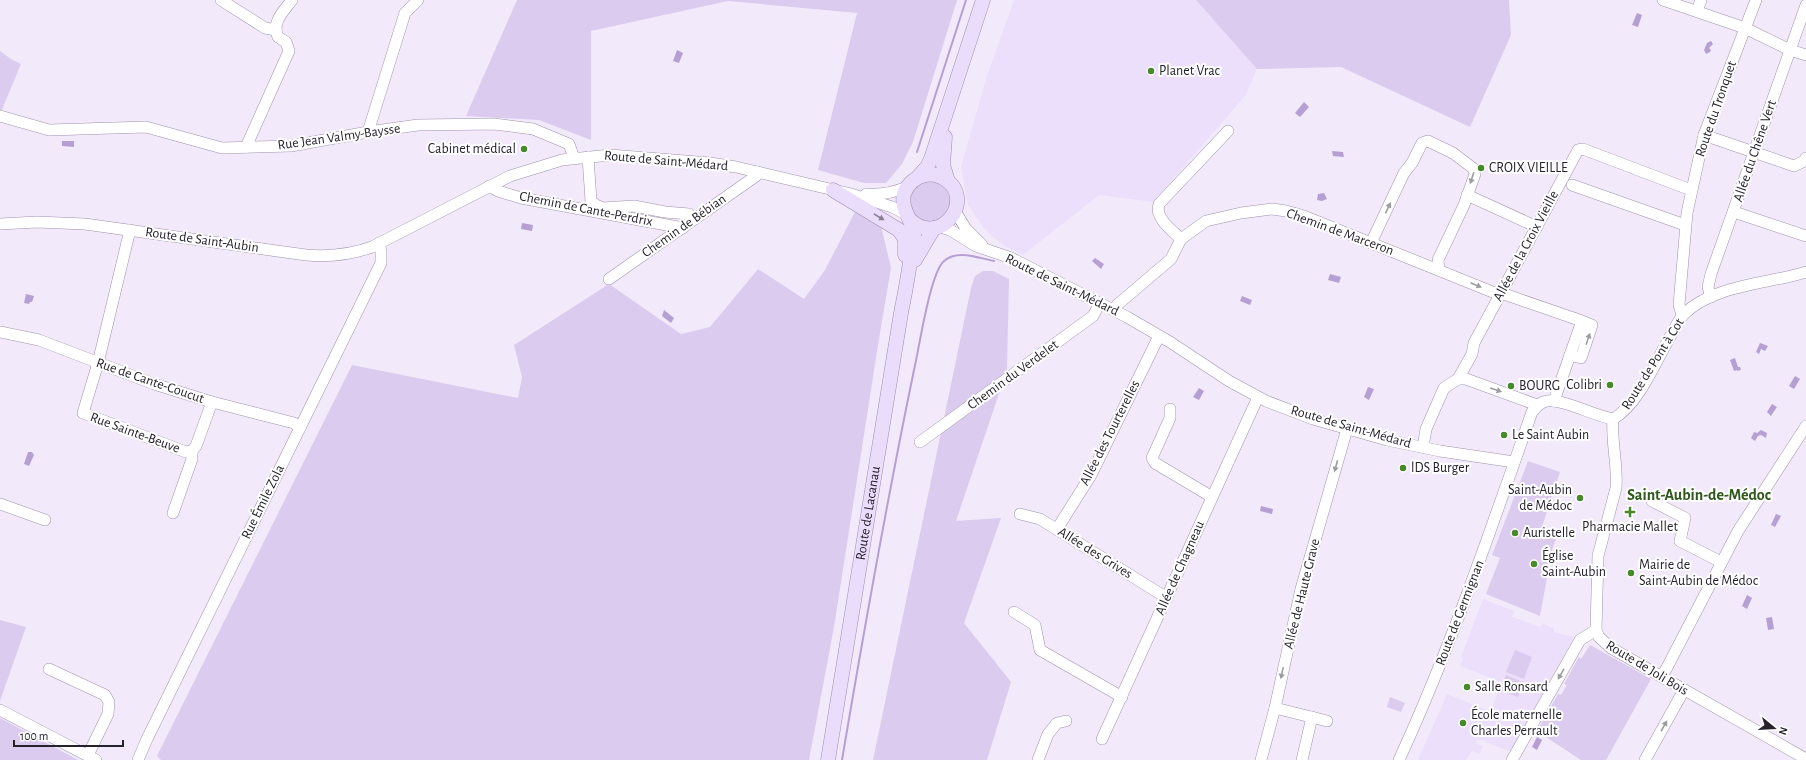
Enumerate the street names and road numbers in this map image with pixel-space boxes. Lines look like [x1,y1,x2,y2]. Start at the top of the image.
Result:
street label: Route du Tronquet [1693,59,1739,159]
street label: Allée du Chêne Vert [1731,98,1779,204]
street label: Rue Jean Valmy-Baysse [277,121,401,153]
street label: Route de Saint-Médard [603,149,729,173]
street label: Allée de la Croix Vieille [1491,188,1561,304]
street label: Chemin de Cante-Perdrix [518,189,654,229]
street label: Chemin de Bébian [639,192,729,260]
street label: Chemin de Marceron [1284,206,1396,258]
street label: Route de Saint-Aubin [144,225,260,255]
street label: Route de Saint-Médard [1003,251,1121,319]
street label: Route de Pont à Cot [1619,315,1687,412]
street label: Chemin du Verdelet [965,337,1061,412]
street label: Rue de Cante-Coucut [94,356,206,406]
street label: Allée des Tourterelles [1077,378,1143,488]
street label: Route de Saint-Médard [1289,403,1413,451]
street label: Rue Sainte-Beuve [88,410,182,456]
street label: Rue Émile Zola [236,461,287,541]
street label: Route de Lacanau [854,465,883,561]
street label: Allée de Chagneau [1153,519,1207,617]
street label: Allée des Grives [1055,525,1135,581]
street label: Allée de Haute Grave [1282,537,1322,651]
street label: Route de Germignan [1433,558,1487,668]
street label: Route de Joli Bois [1603,638,1691,698]

